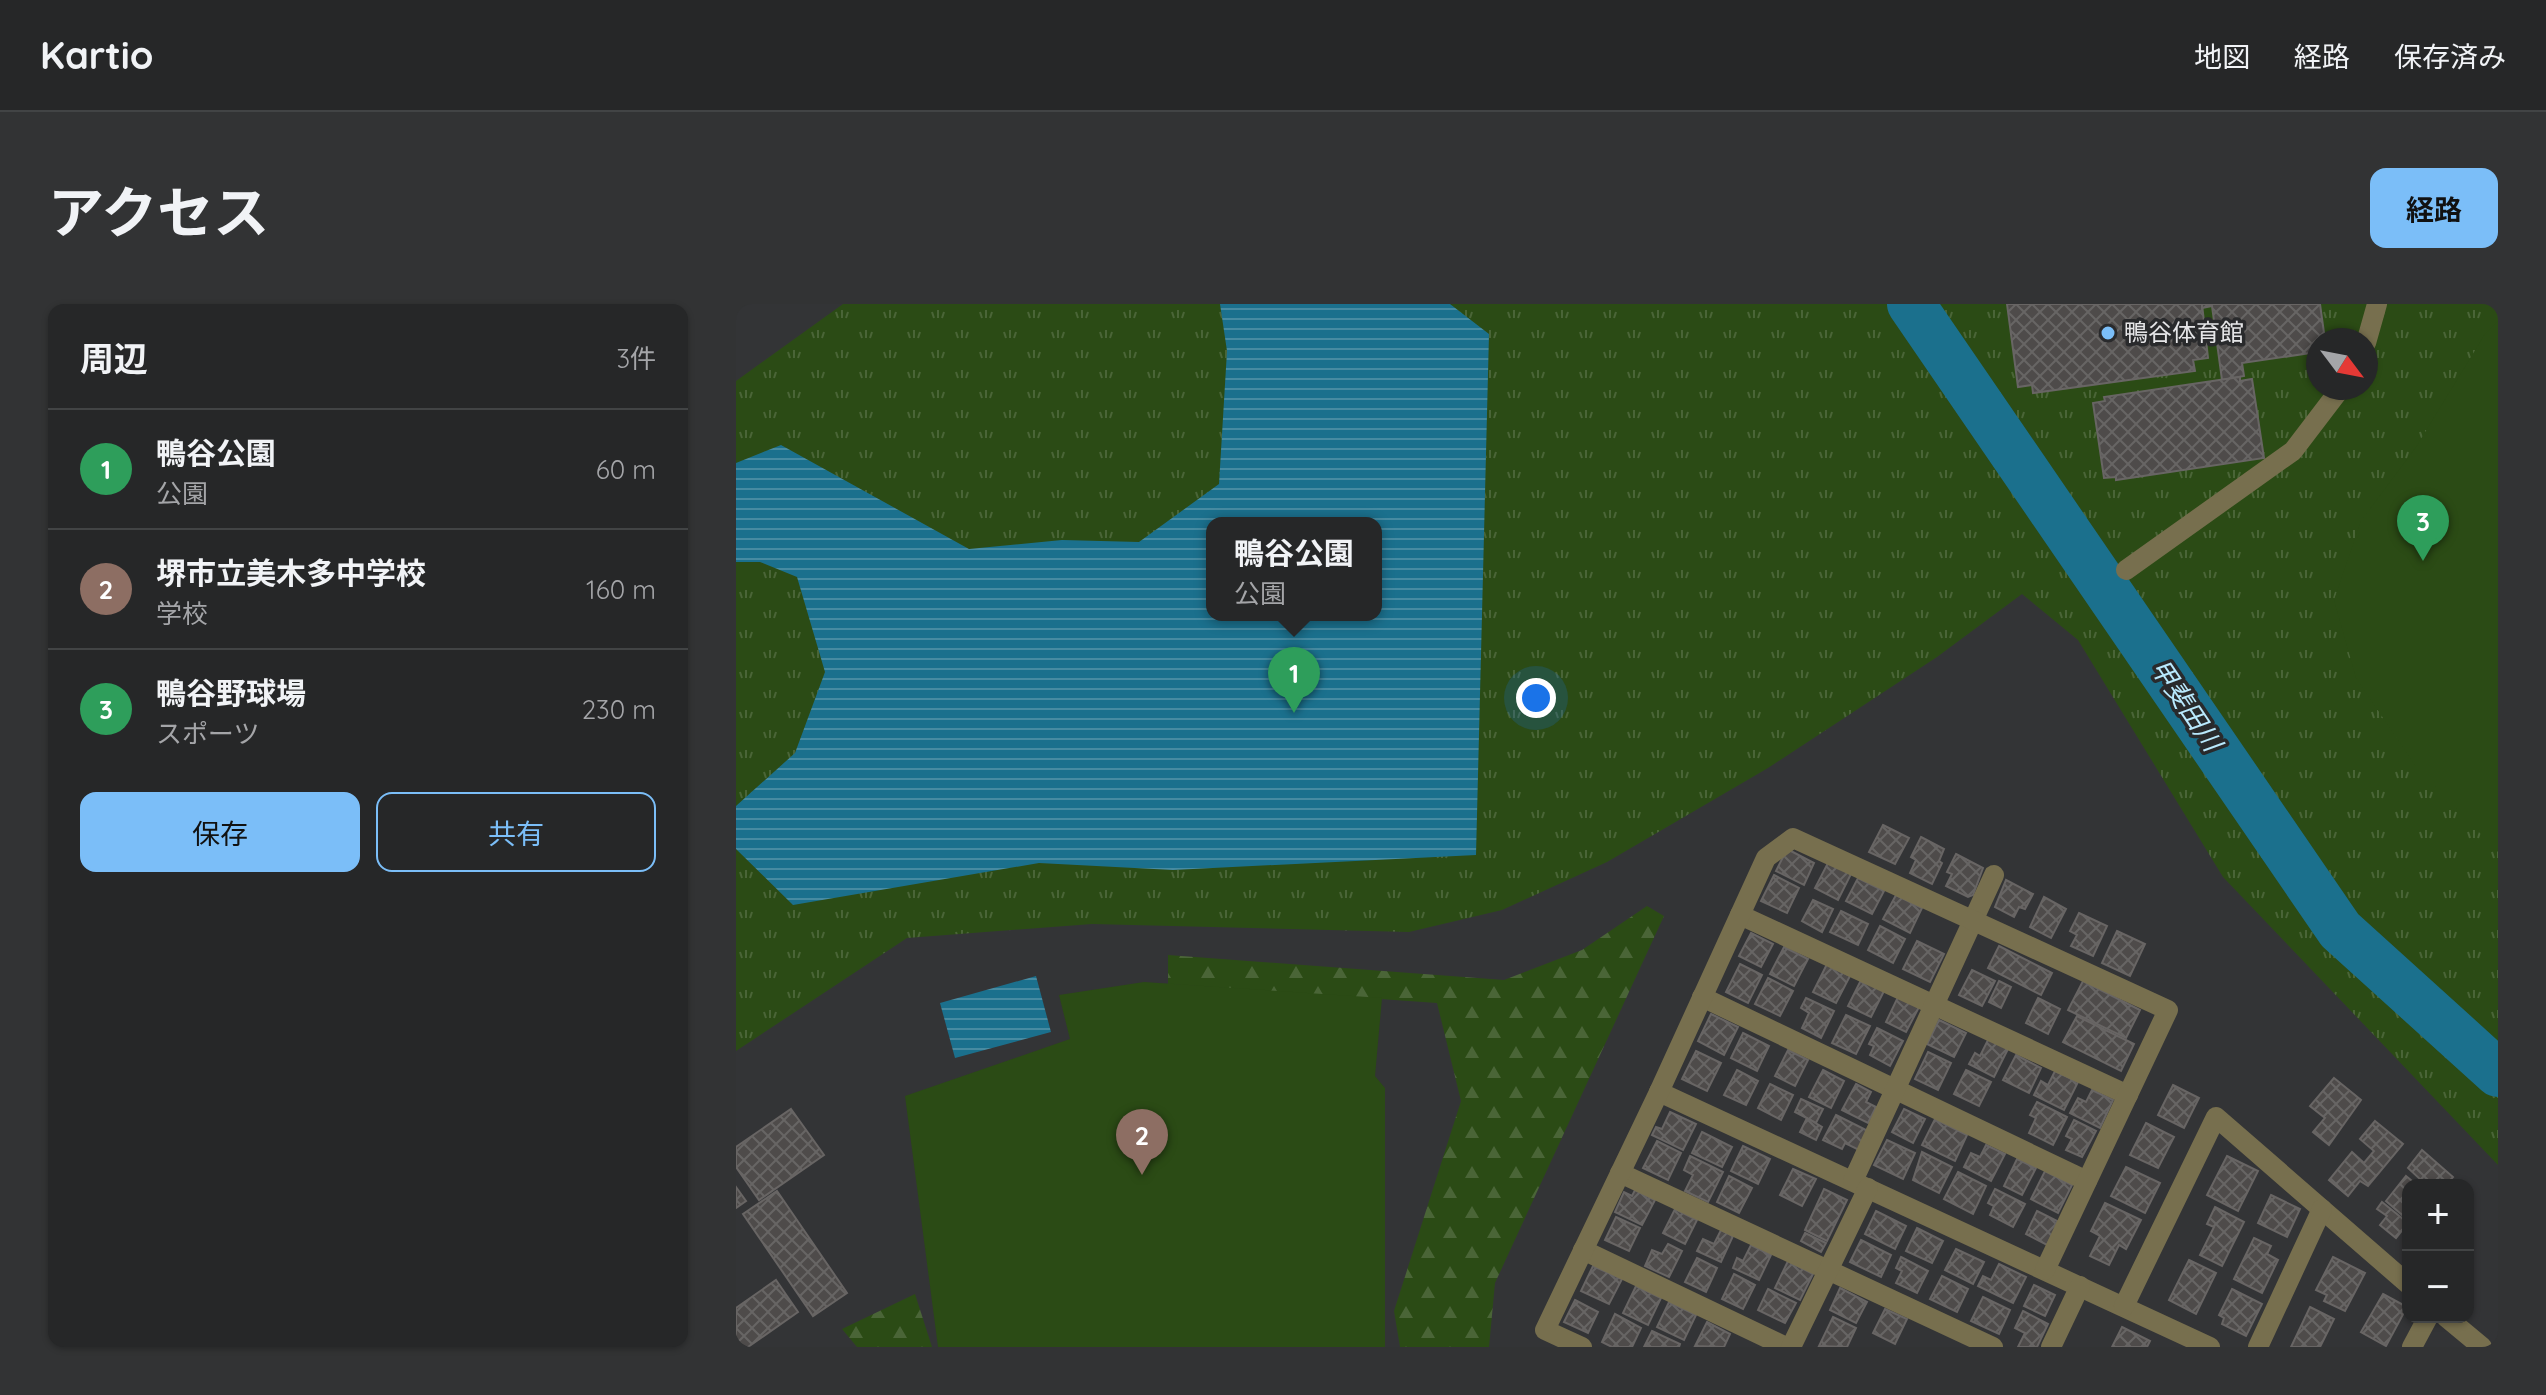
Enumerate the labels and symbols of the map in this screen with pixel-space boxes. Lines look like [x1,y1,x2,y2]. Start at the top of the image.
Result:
place label: 鴨谷体育館 [2124,317,2244,347]
marker: 鴨谷体育館 [2099,324,2117,342]
north arrow [2306,328,2378,400]
pin: 3 [2397,495,2449,561]
pin: 1 [1268,647,1320,713]
water label: 甲斐田川 [2144,652,2231,760]
your location [1516,678,1556,718]
pin: 2 [1116,1109,1168,1175]

